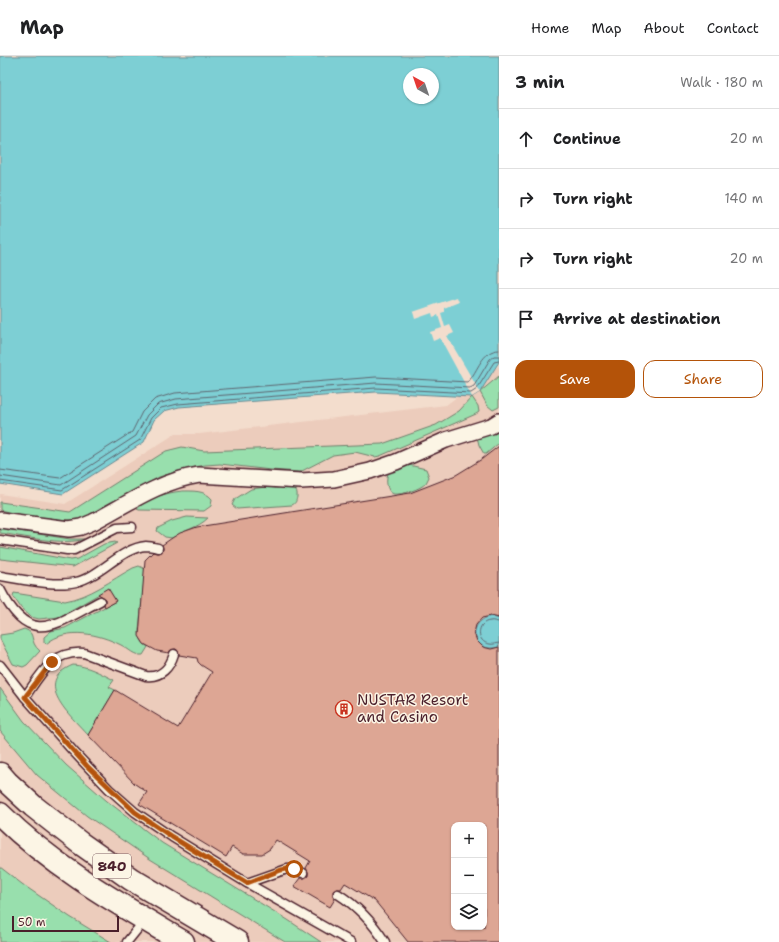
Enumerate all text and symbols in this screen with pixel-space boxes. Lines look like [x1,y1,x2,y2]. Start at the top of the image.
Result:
text: Map [20,15,64,40]
text: Home [531,19,570,37]
text: Map [592,19,622,37]
text: About [644,19,685,37]
text: Contact [707,19,759,37]
north arrow [403,68,439,104]
text: 3 min [515,71,565,93]
text: Walk · 180 m [680,74,763,91]
icon: ahead [515,128,537,150]
text: Continue [553,129,621,149]
text: 20 m [730,130,763,147]
icon: right [515,188,537,210]
text: Turn right [553,189,633,209]
text: 140 m [724,190,763,207]
icon: right [515,248,537,270]
text: Turn right [553,249,633,269]
text: 20 m [730,250,763,267]
icon: arrive [515,308,537,330]
text: Arrive at destination [553,309,721,329]
button: Save [515,360,635,398]
button: Share [643,360,763,398]
route end [43,653,61,671]
place label: NUSTAR Resort and Casino [357,690,468,727]
building icon: NUSTAR Resort and Casino [334,699,354,719]
map controls [451,822,487,930]
button: + [451,822,487,858]
road number: 840 [93,854,131,878]
button: − [451,858,487,894]
route start [285,860,303,878]
button: layers [451,894,487,930]
scale bar [12,914,119,933]
text: 50 m [18,915,46,930]

